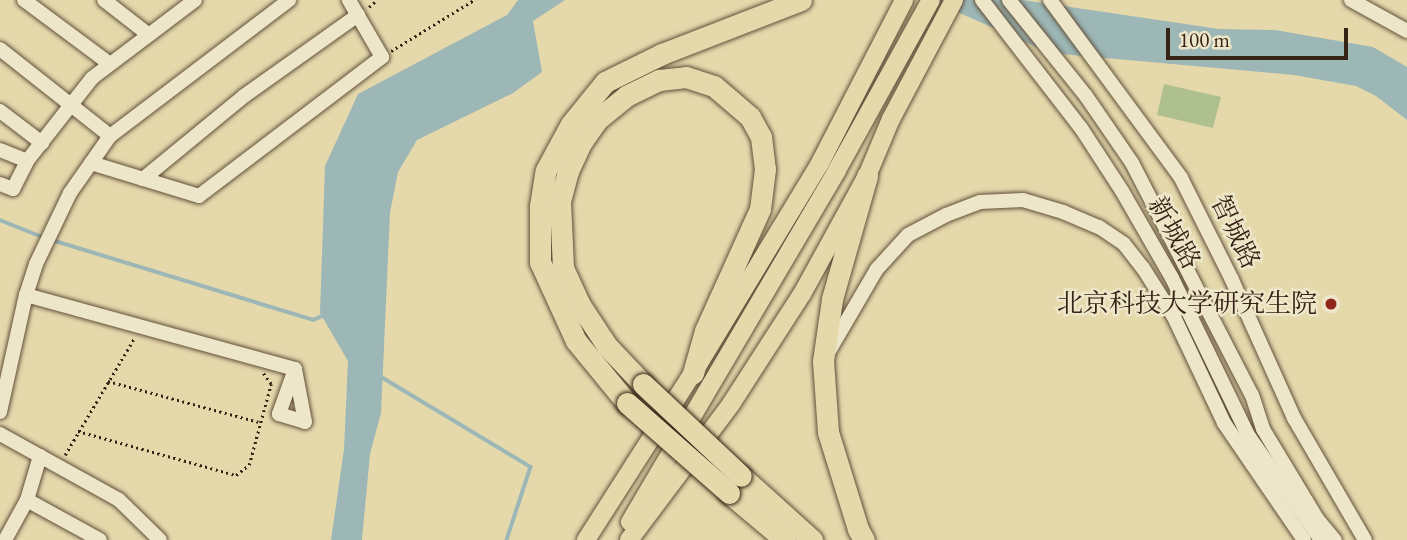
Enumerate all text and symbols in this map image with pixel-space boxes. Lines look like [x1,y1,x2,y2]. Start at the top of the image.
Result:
scale bar [1169,14,1351,58]
text: 100 m [1179,26,1230,53]
street label: 智城路 [1204,190,1266,274]
street label: 新城路 [1141,191,1207,275]
place label: 北京科技大学研究生院 [1057,288,1317,320]
marker: 北京科技大学研究生院 [1323,296,1339,312]

